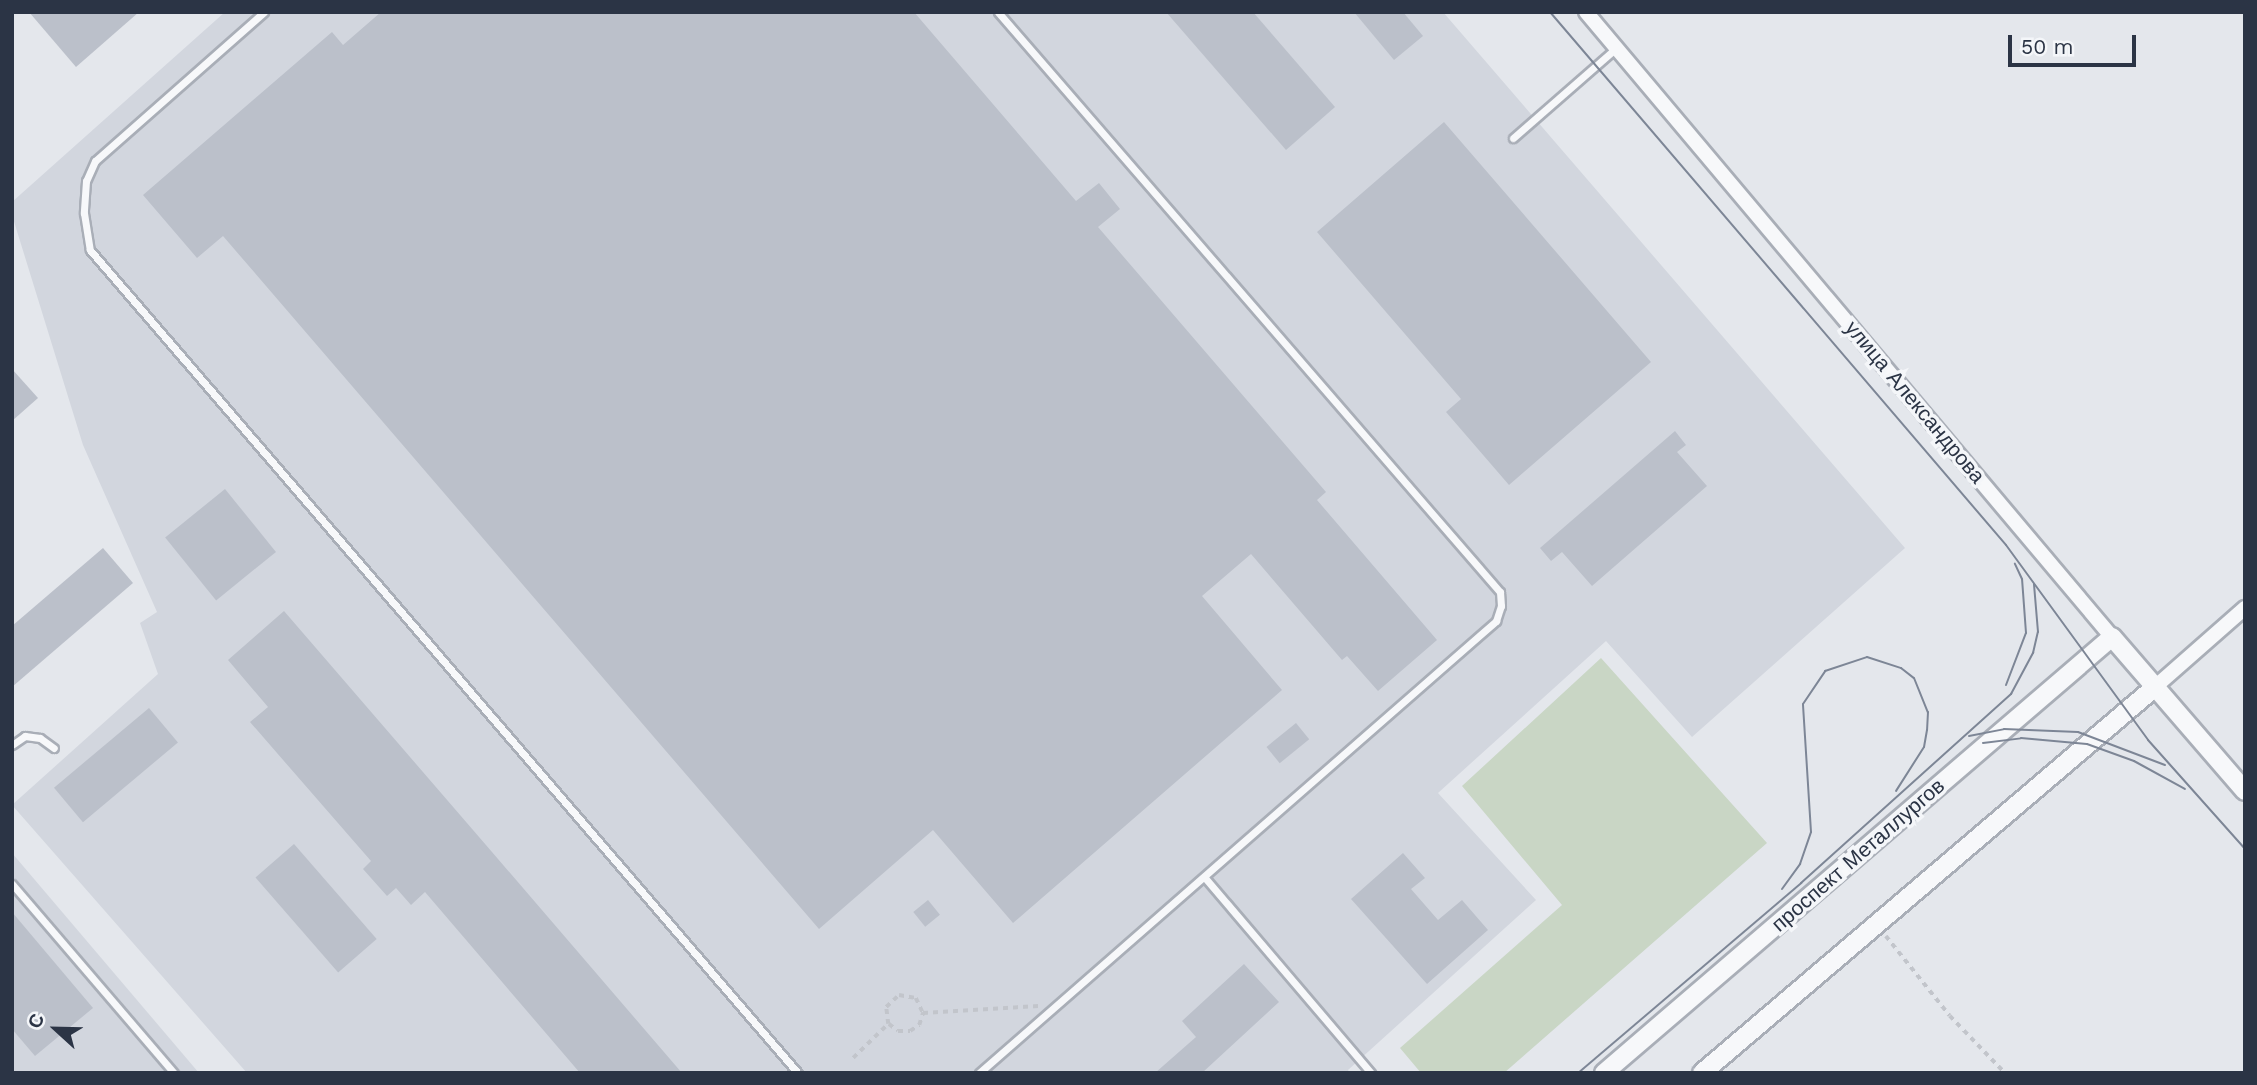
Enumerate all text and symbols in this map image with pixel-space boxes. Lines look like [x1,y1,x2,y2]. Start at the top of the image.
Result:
scale bar [2012,21,2140,65]
text: 50 m [2021,34,2073,59]
street label: улица Александрова [1840,316,1990,488]
street label: проспект Металлургов [1766,773,1950,937]
north arrow [21,994,91,1064]
text: С [23,1010,49,1032]

